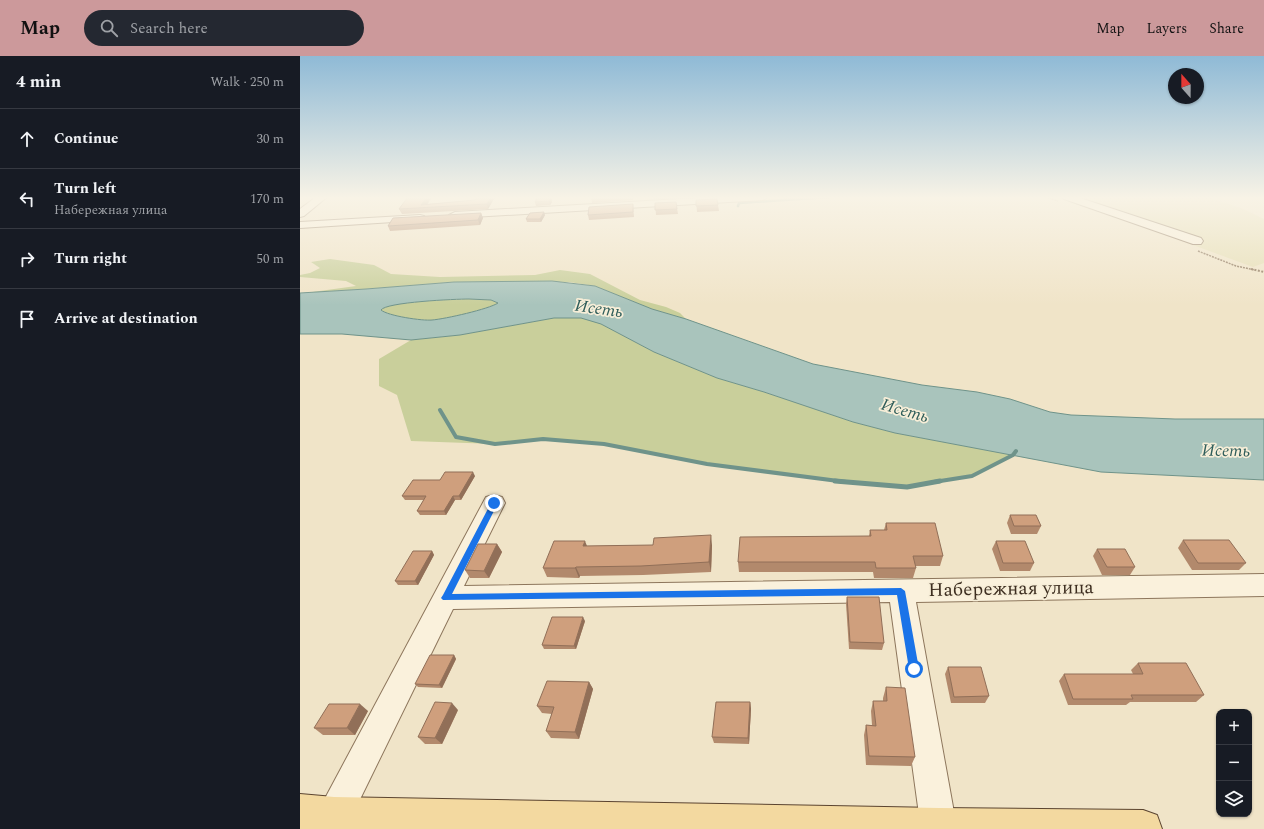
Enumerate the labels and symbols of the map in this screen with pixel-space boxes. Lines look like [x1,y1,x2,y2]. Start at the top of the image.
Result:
north arrow [1168,68,1204,104]
water label: Исеть [573,293,625,325]
water label: Исеть [878,392,932,430]
water label: Исеть [1202,438,1250,464]
route end [485,494,503,512]
street label: Набережная улица [928,573,1095,605]
route start [905,660,923,678]

